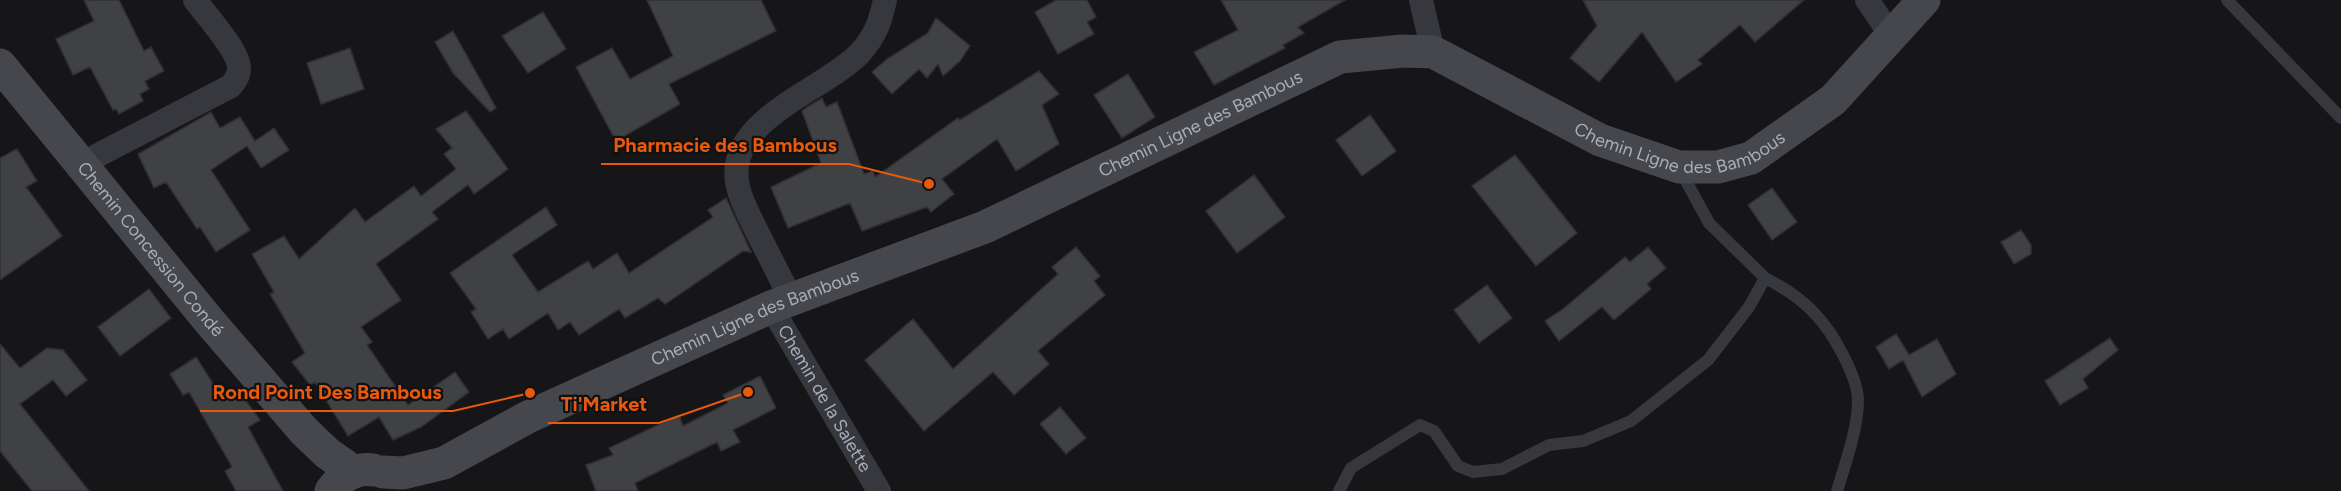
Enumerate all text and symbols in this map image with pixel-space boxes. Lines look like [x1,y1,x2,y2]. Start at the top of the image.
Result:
street label: Chemin Ligne des Bambous [1095,66,1306,182]
street label: Chemin Ligne des Bambous [1568,111,1792,141]
text: Chemin Ligne des Bambous [1570,117,1789,178]
callout: Pharmacie des Bambous [601,126,849,164]
text: Pharmacie des Bambous [613,133,837,157]
street label: Chemin Concession Condé [73,157,229,341]
street label: Chemin Ligne des Bambous [648,264,862,371]
street label: Chemin de la Salette [773,321,876,476]
callout: Rond Point Des Bambous [200,373,453,411]
text: Rond Point Des Bambous [212,380,442,404]
callout: Ti'Market [548,385,659,423]
text: Ti'Market [561,392,647,416]

